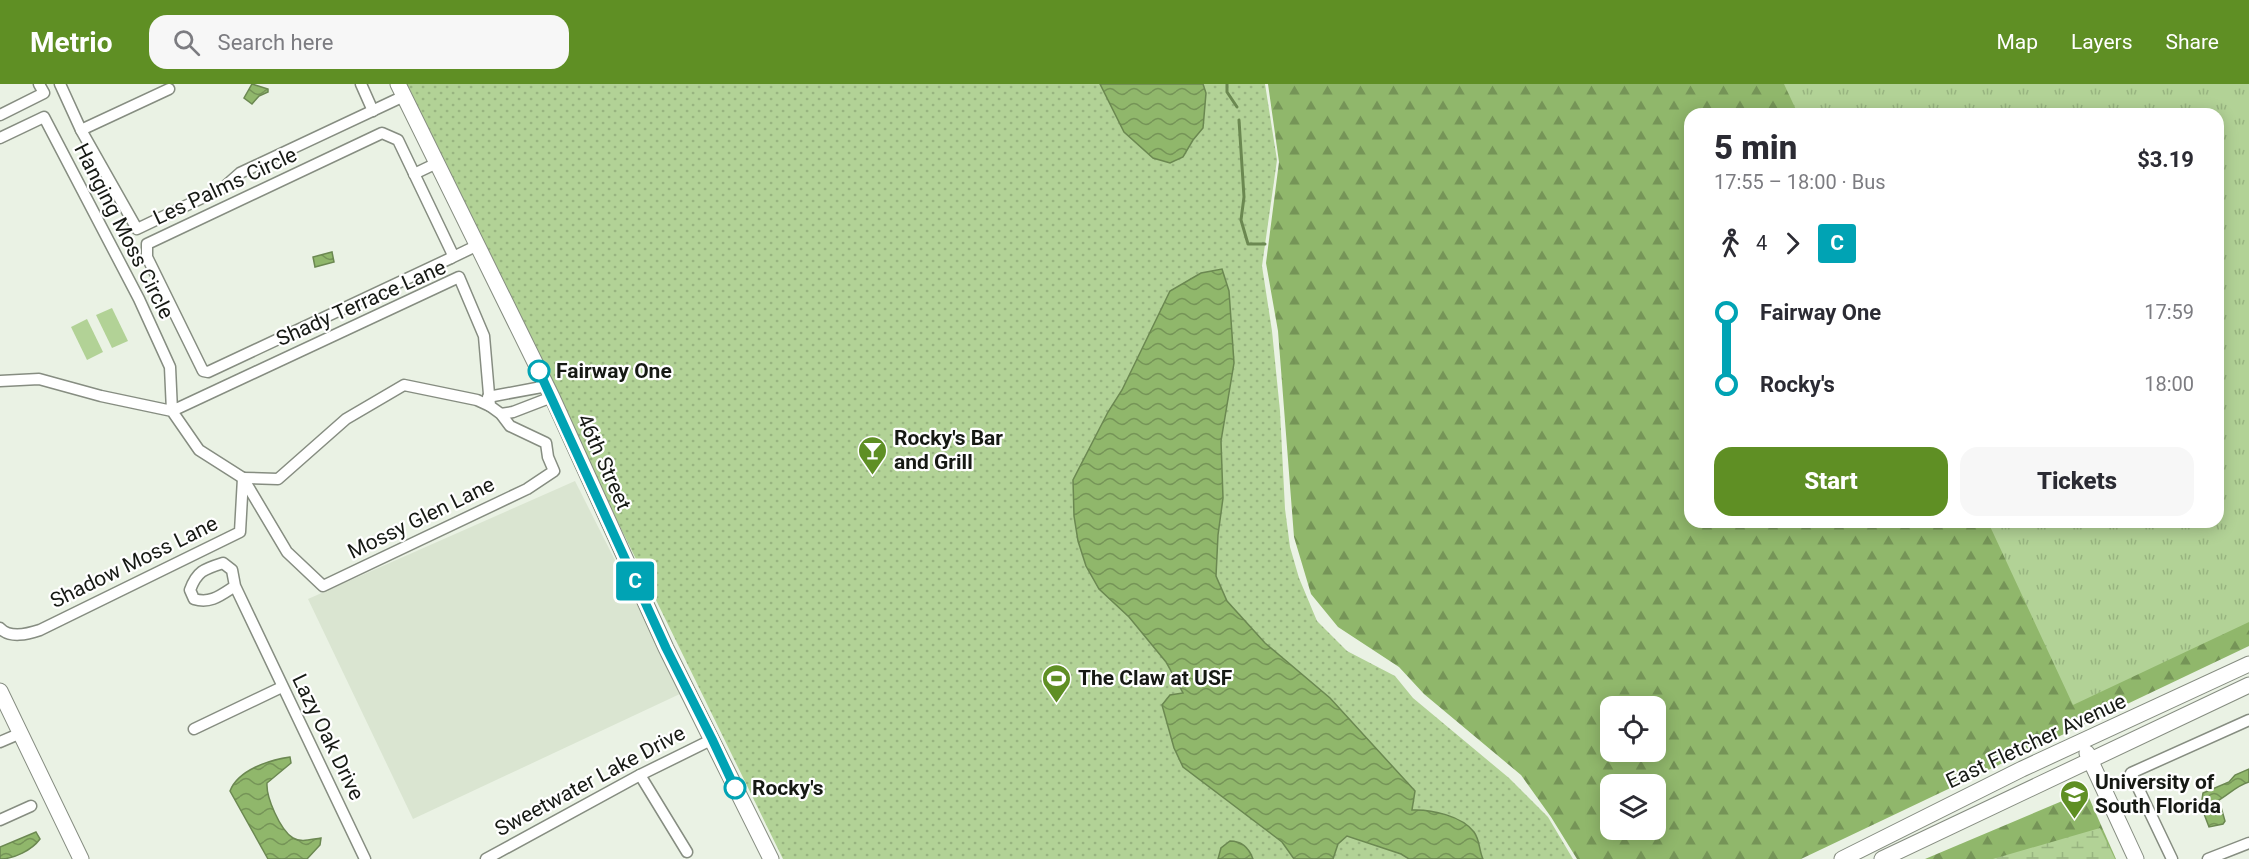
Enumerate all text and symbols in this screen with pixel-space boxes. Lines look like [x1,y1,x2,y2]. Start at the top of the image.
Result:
search box [149,15,569,69]
text: Metrio [30,26,113,59]
icon: search [170,26,203,59]
text: Search here [218,30,333,55]
text: Map [1996,30,2038,54]
text: Layers [2071,30,2132,54]
text: Share [2165,30,2219,54]
text: 5 min [1714,128,1797,167]
street label: Hanging Moss Circle [69,139,179,323]
street label: Les Palms Circle [149,142,301,230]
text: $3.19 [2137,147,2194,172]
text: 17:55 – 18:00 · Bus [1714,170,1886,194]
icon: walk [1714,227,1747,260]
icon: forward [1776,227,1809,260]
text: 4 [1756,231,1767,255]
text: C [1830,231,1844,255]
street label: Shady Terrace Lane [273,255,449,351]
text: Fairway One [1760,300,1881,325]
text: 17:59 [2144,300,2194,324]
place label: Fairway One [556,359,672,383]
marker: Fairway One [528,360,550,382]
text: Rocky's [1760,372,1835,397]
text: 18:00 [2144,372,2194,396]
street label: 46th Street [572,410,636,514]
place label: Rocky's Bar and Grill [894,426,1003,474]
bar icon: Rocky's Bar and Grill [857,434,889,476]
button: Start [1714,447,1948,516]
button: Tickets [1960,447,2194,516]
street label: Mossy Glen Lane [344,472,498,564]
street label: Shadow Moss Lane [47,511,221,613]
line badge: C [616,562,654,600]
text: C [628,569,642,593]
sports icon: The Claw at USF [1041,662,1073,704]
place label: The Claw at USF [1078,666,1233,690]
street label: Lazy Oak Drive [287,670,369,804]
street label: East Fletcher Avenue [1942,689,2130,793]
map controls [1600,696,1666,840]
button: locate [1600,696,1666,762]
street label: Sweetwater Lake Drive [491,721,689,841]
place label: University of South Florida [2095,770,2221,818]
button: layers [1600,774,1666,840]
place label: Rocky's [752,776,824,800]
marker: Rocky's [724,777,746,799]
school or university icon: University of South Florida [2058,778,2090,820]

